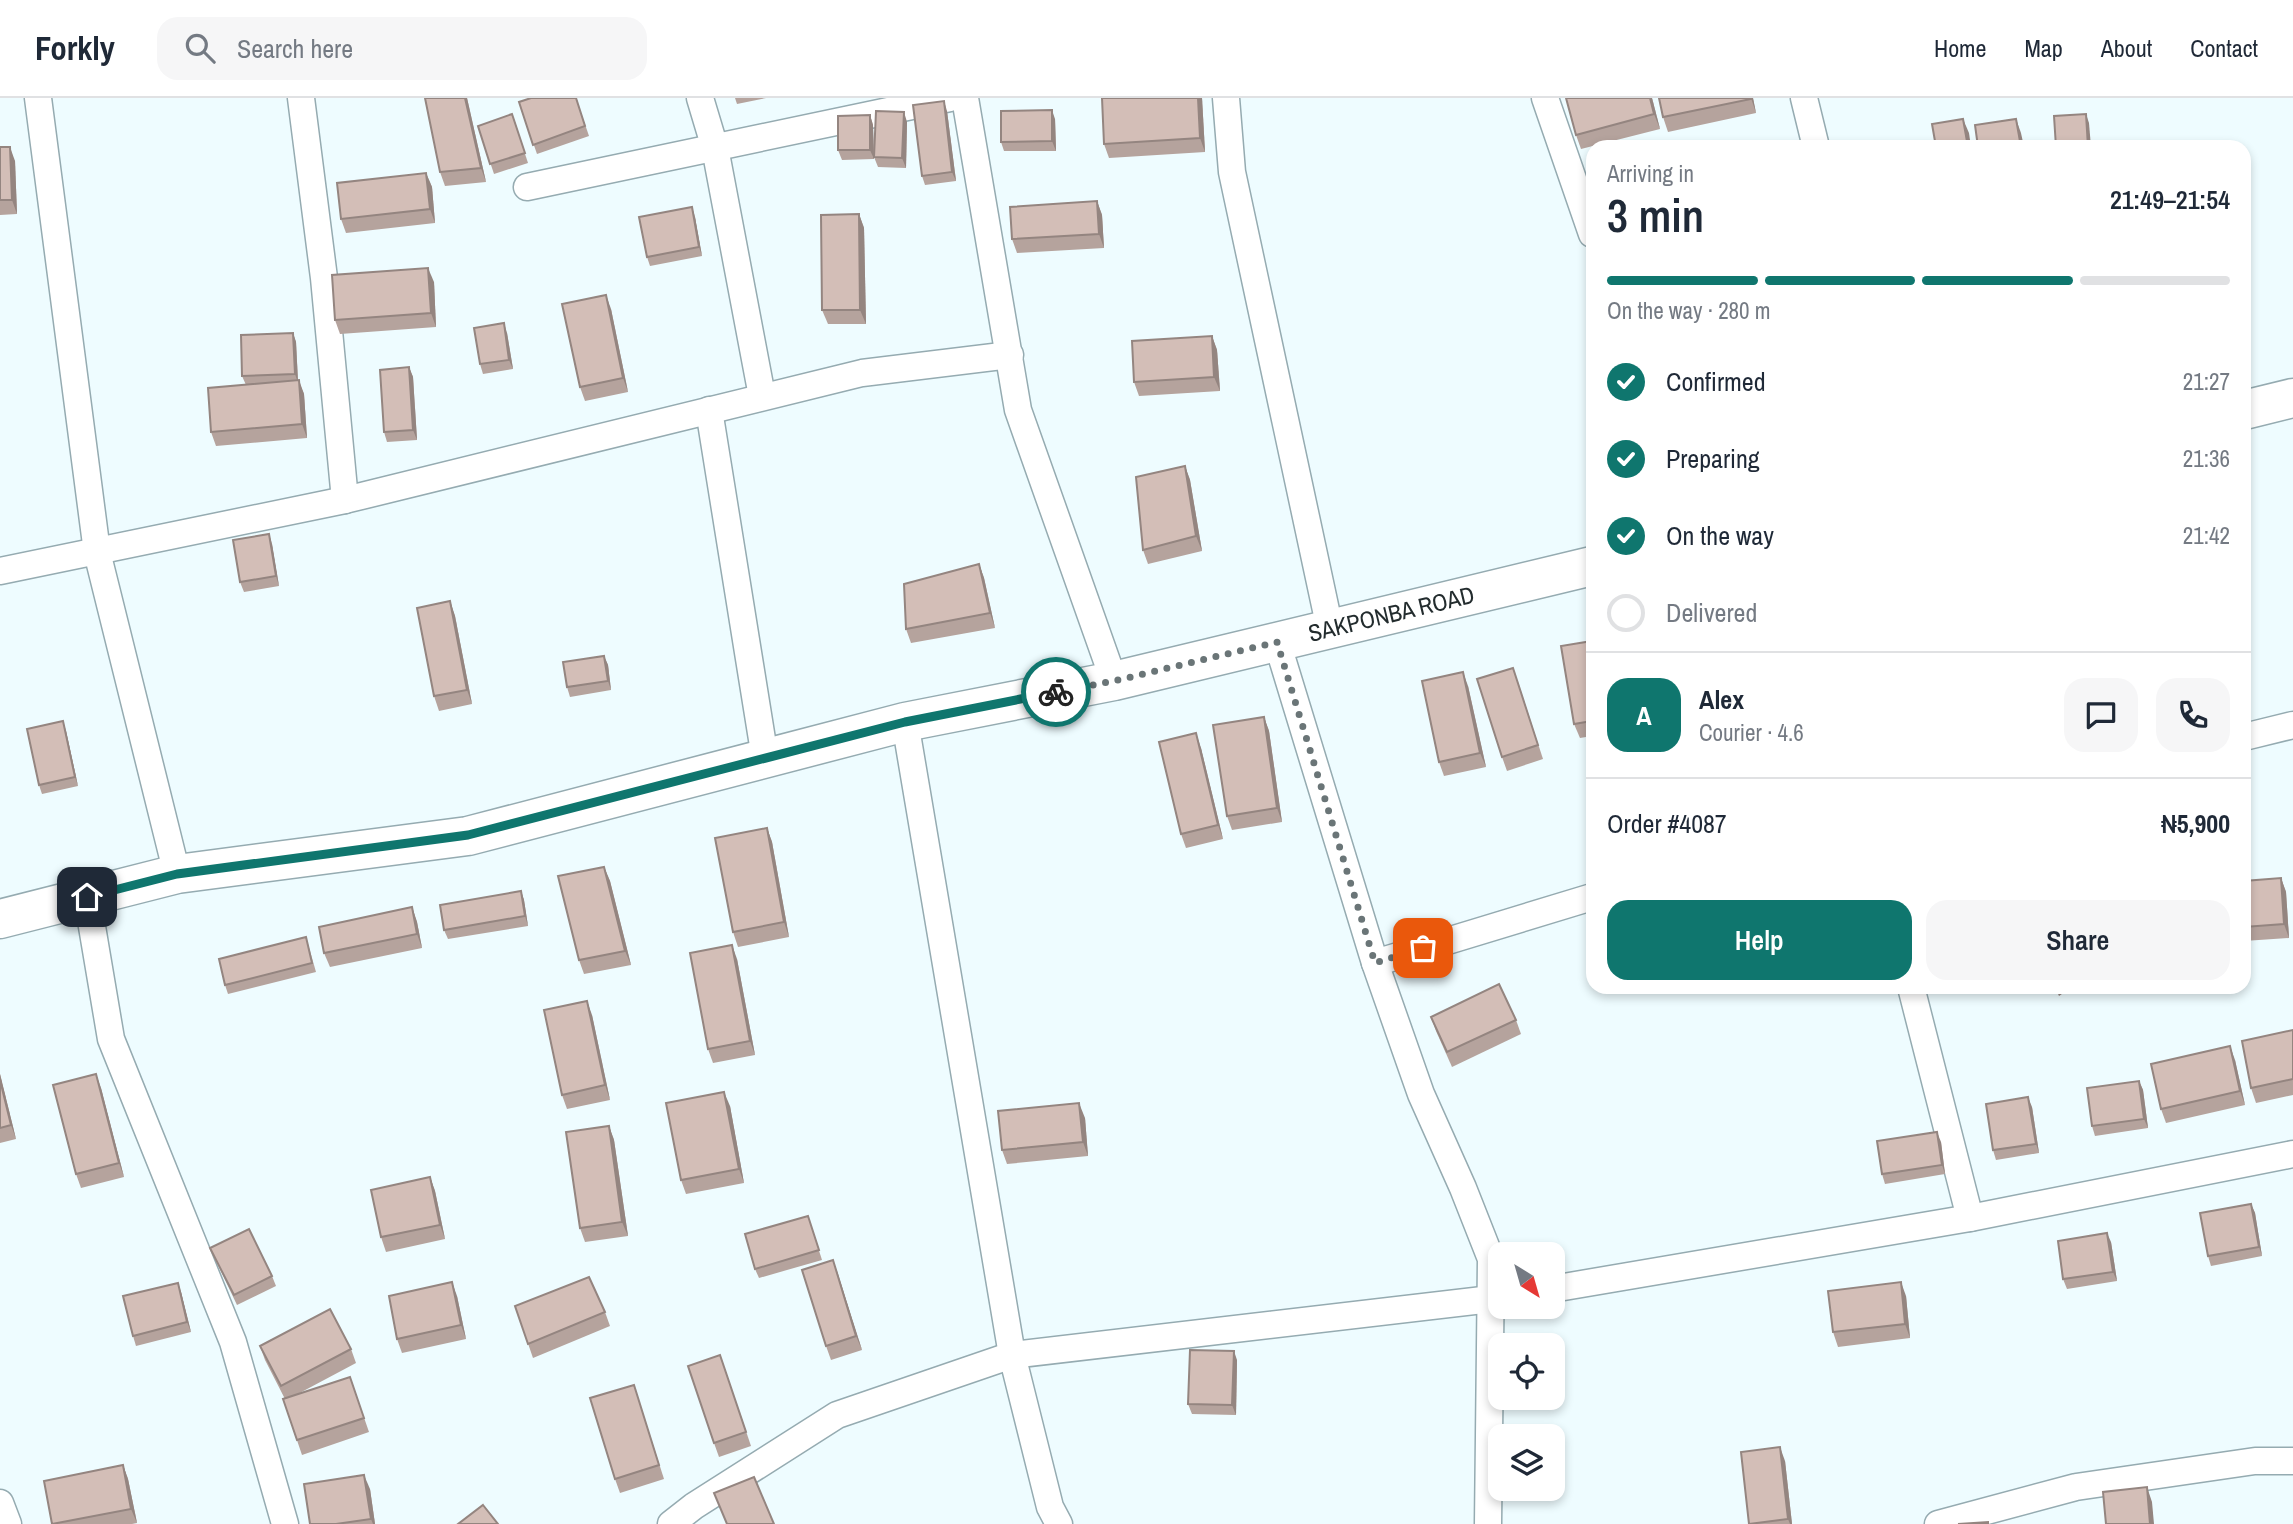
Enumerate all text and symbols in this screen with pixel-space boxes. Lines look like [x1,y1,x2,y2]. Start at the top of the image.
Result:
search box [157,17,647,80]
text: Forkly [35,26,115,70]
icon: search [181,29,219,67]
text: Search here [237,31,353,66]
text: Home [1934,32,1986,64]
text: Map [2024,32,2063,64]
text: About [2101,32,2152,64]
text: Contact [2190,32,2258,64]
text: Arriving in [1607,158,1694,189]
text: 21:49–21:54 [2110,182,2230,217]
text: 3 min [1607,184,1704,246]
text: On the way · 280 m [1607,295,1771,326]
icon: check [1607,363,1645,401]
text: Confirmed [1666,364,1766,399]
text: 21:27 [2183,366,2230,397]
icon: check [1607,440,1645,478]
text: Preparing [1666,441,1760,476]
text: 21:36 [2183,443,2230,474]
icon: check [1607,517,1645,555]
text: On the way [1666,518,1774,553]
text: 21:42 [2183,520,2230,551]
street label: SAKPONBA ROAD [1305,578,1477,649]
text: Delivered [1666,595,1757,630]
courier [1021,657,1091,727]
icon: bike [1037,673,1075,711]
button: chat [2064,678,2138,752]
button: phone [2156,678,2230,752]
text: Alex [1699,682,1744,717]
text: A [1636,698,1652,733]
text: Courier · 4.6 [1699,717,1804,748]
text: Order #4087 [1607,806,1727,841]
text: ₦5,900 [2161,806,2230,841]
pin [57,867,117,927]
icon: home [68,878,106,916]
button: Help [1607,900,1912,980]
button: Share [1926,900,2230,980]
pin [1393,918,1453,978]
icon: bag [1404,929,1442,967]
north arrow [1488,1242,1564,1320]
map controls [1488,1242,1565,1501]
button: locate [1488,1333,1565,1410]
button: layers [1488,1424,1565,1501]

